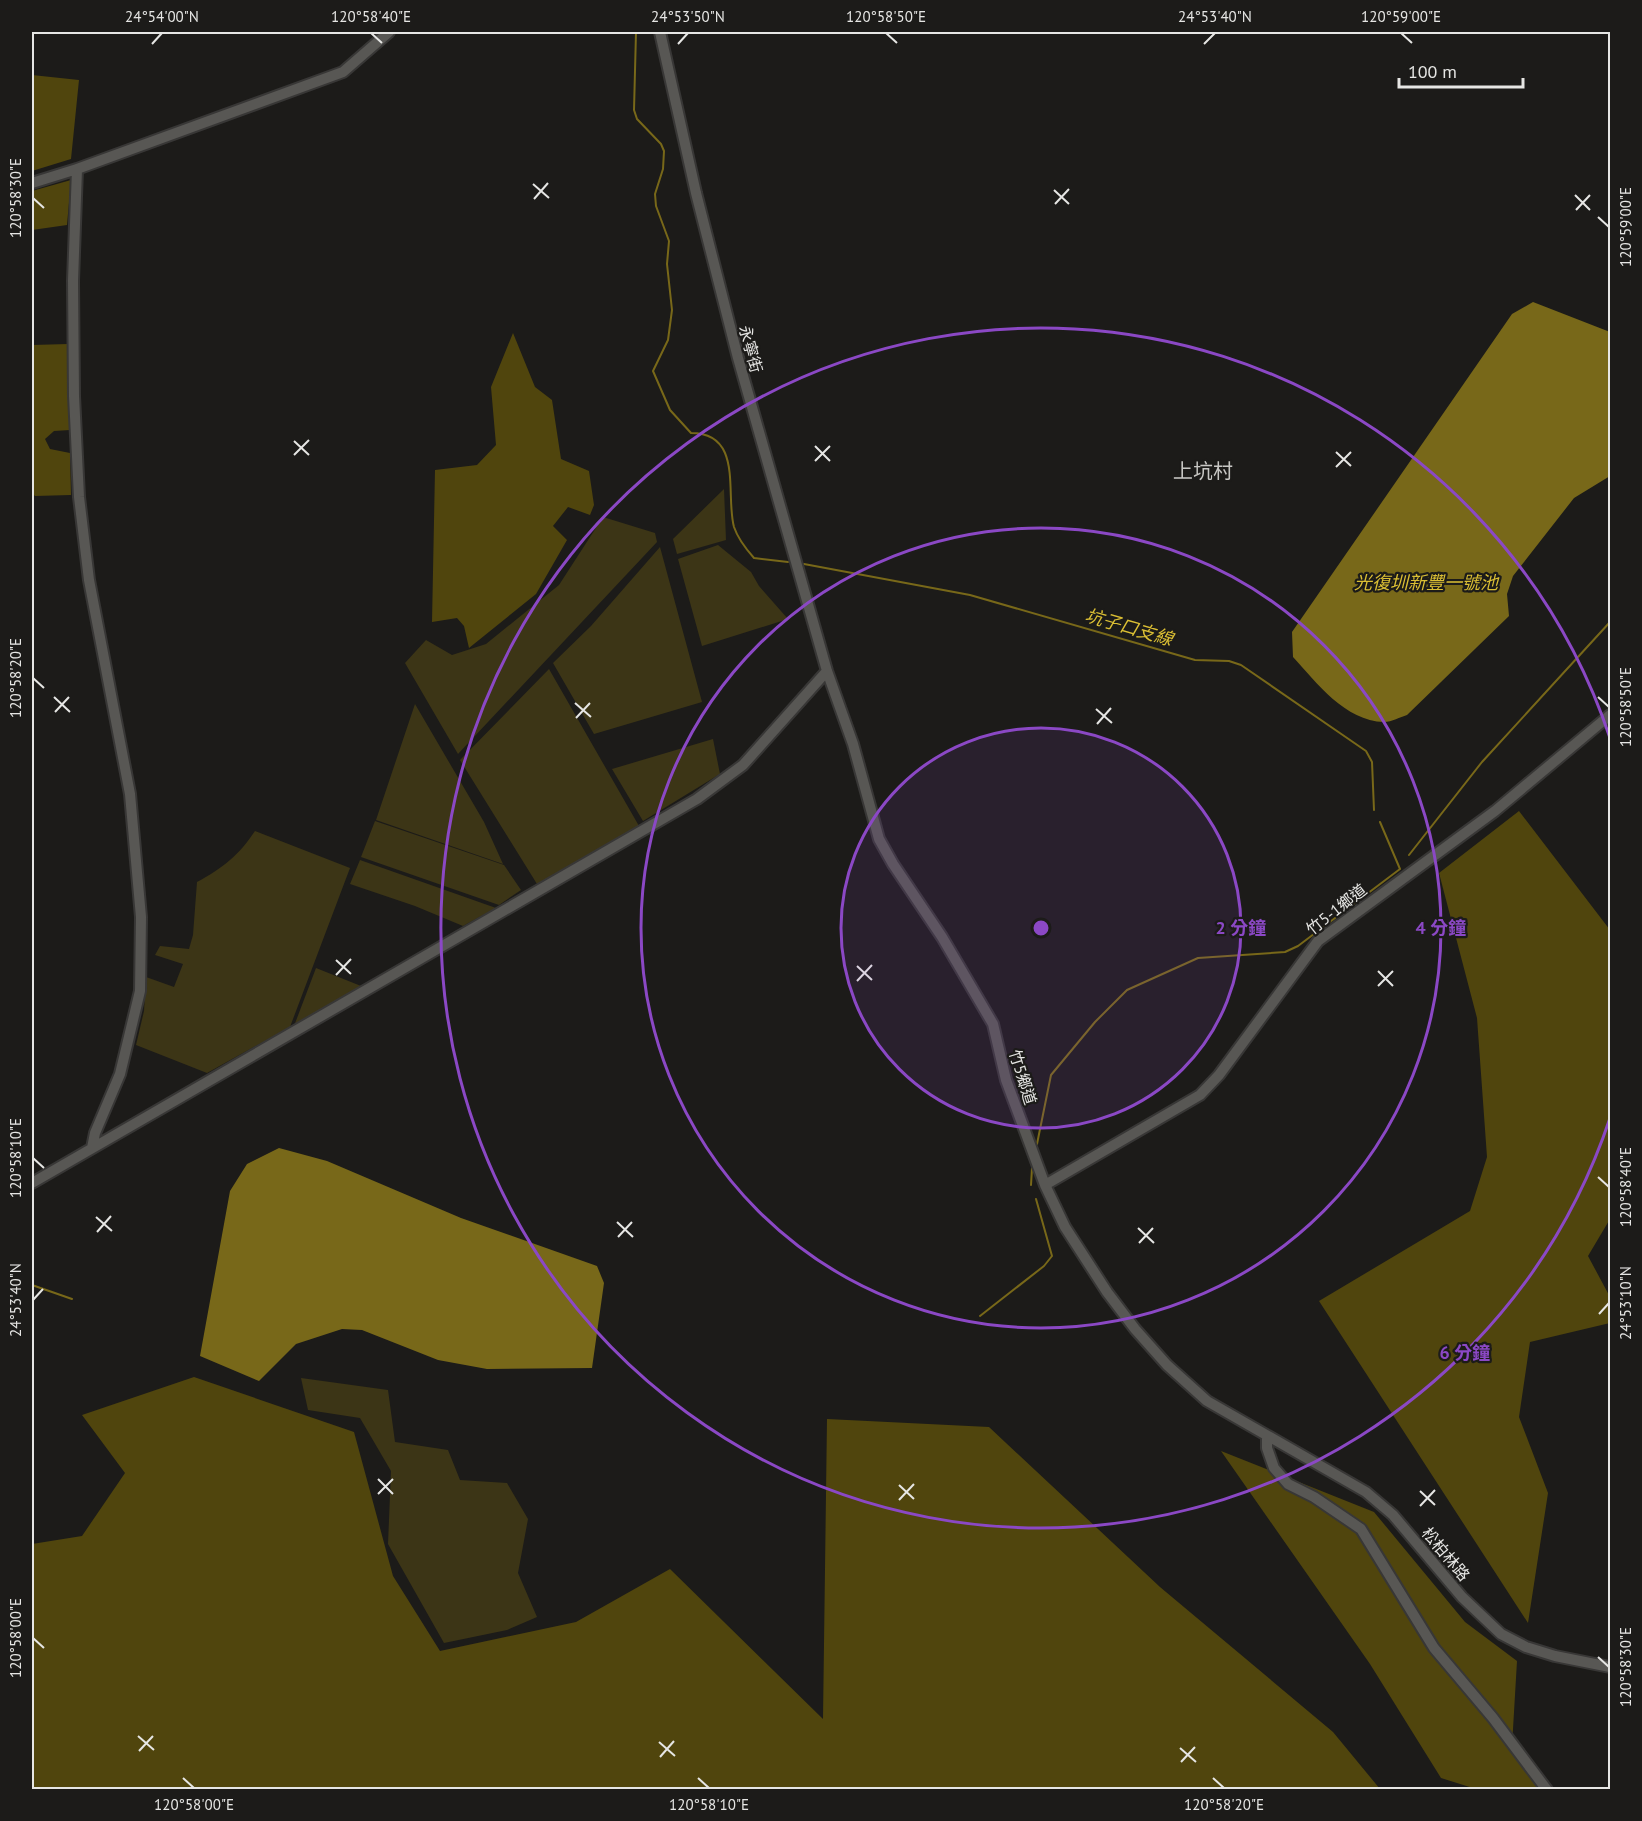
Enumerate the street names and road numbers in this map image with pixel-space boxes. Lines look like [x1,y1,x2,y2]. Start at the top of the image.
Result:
street label: 永寧街 [735,323,767,375]
street label: 竹5-1鄉道 [1302,879,1370,939]
street label: 竹5鄉道 [1005,1047,1041,1107]
street label: 松柏林路 [1418,1523,1474,1585]

